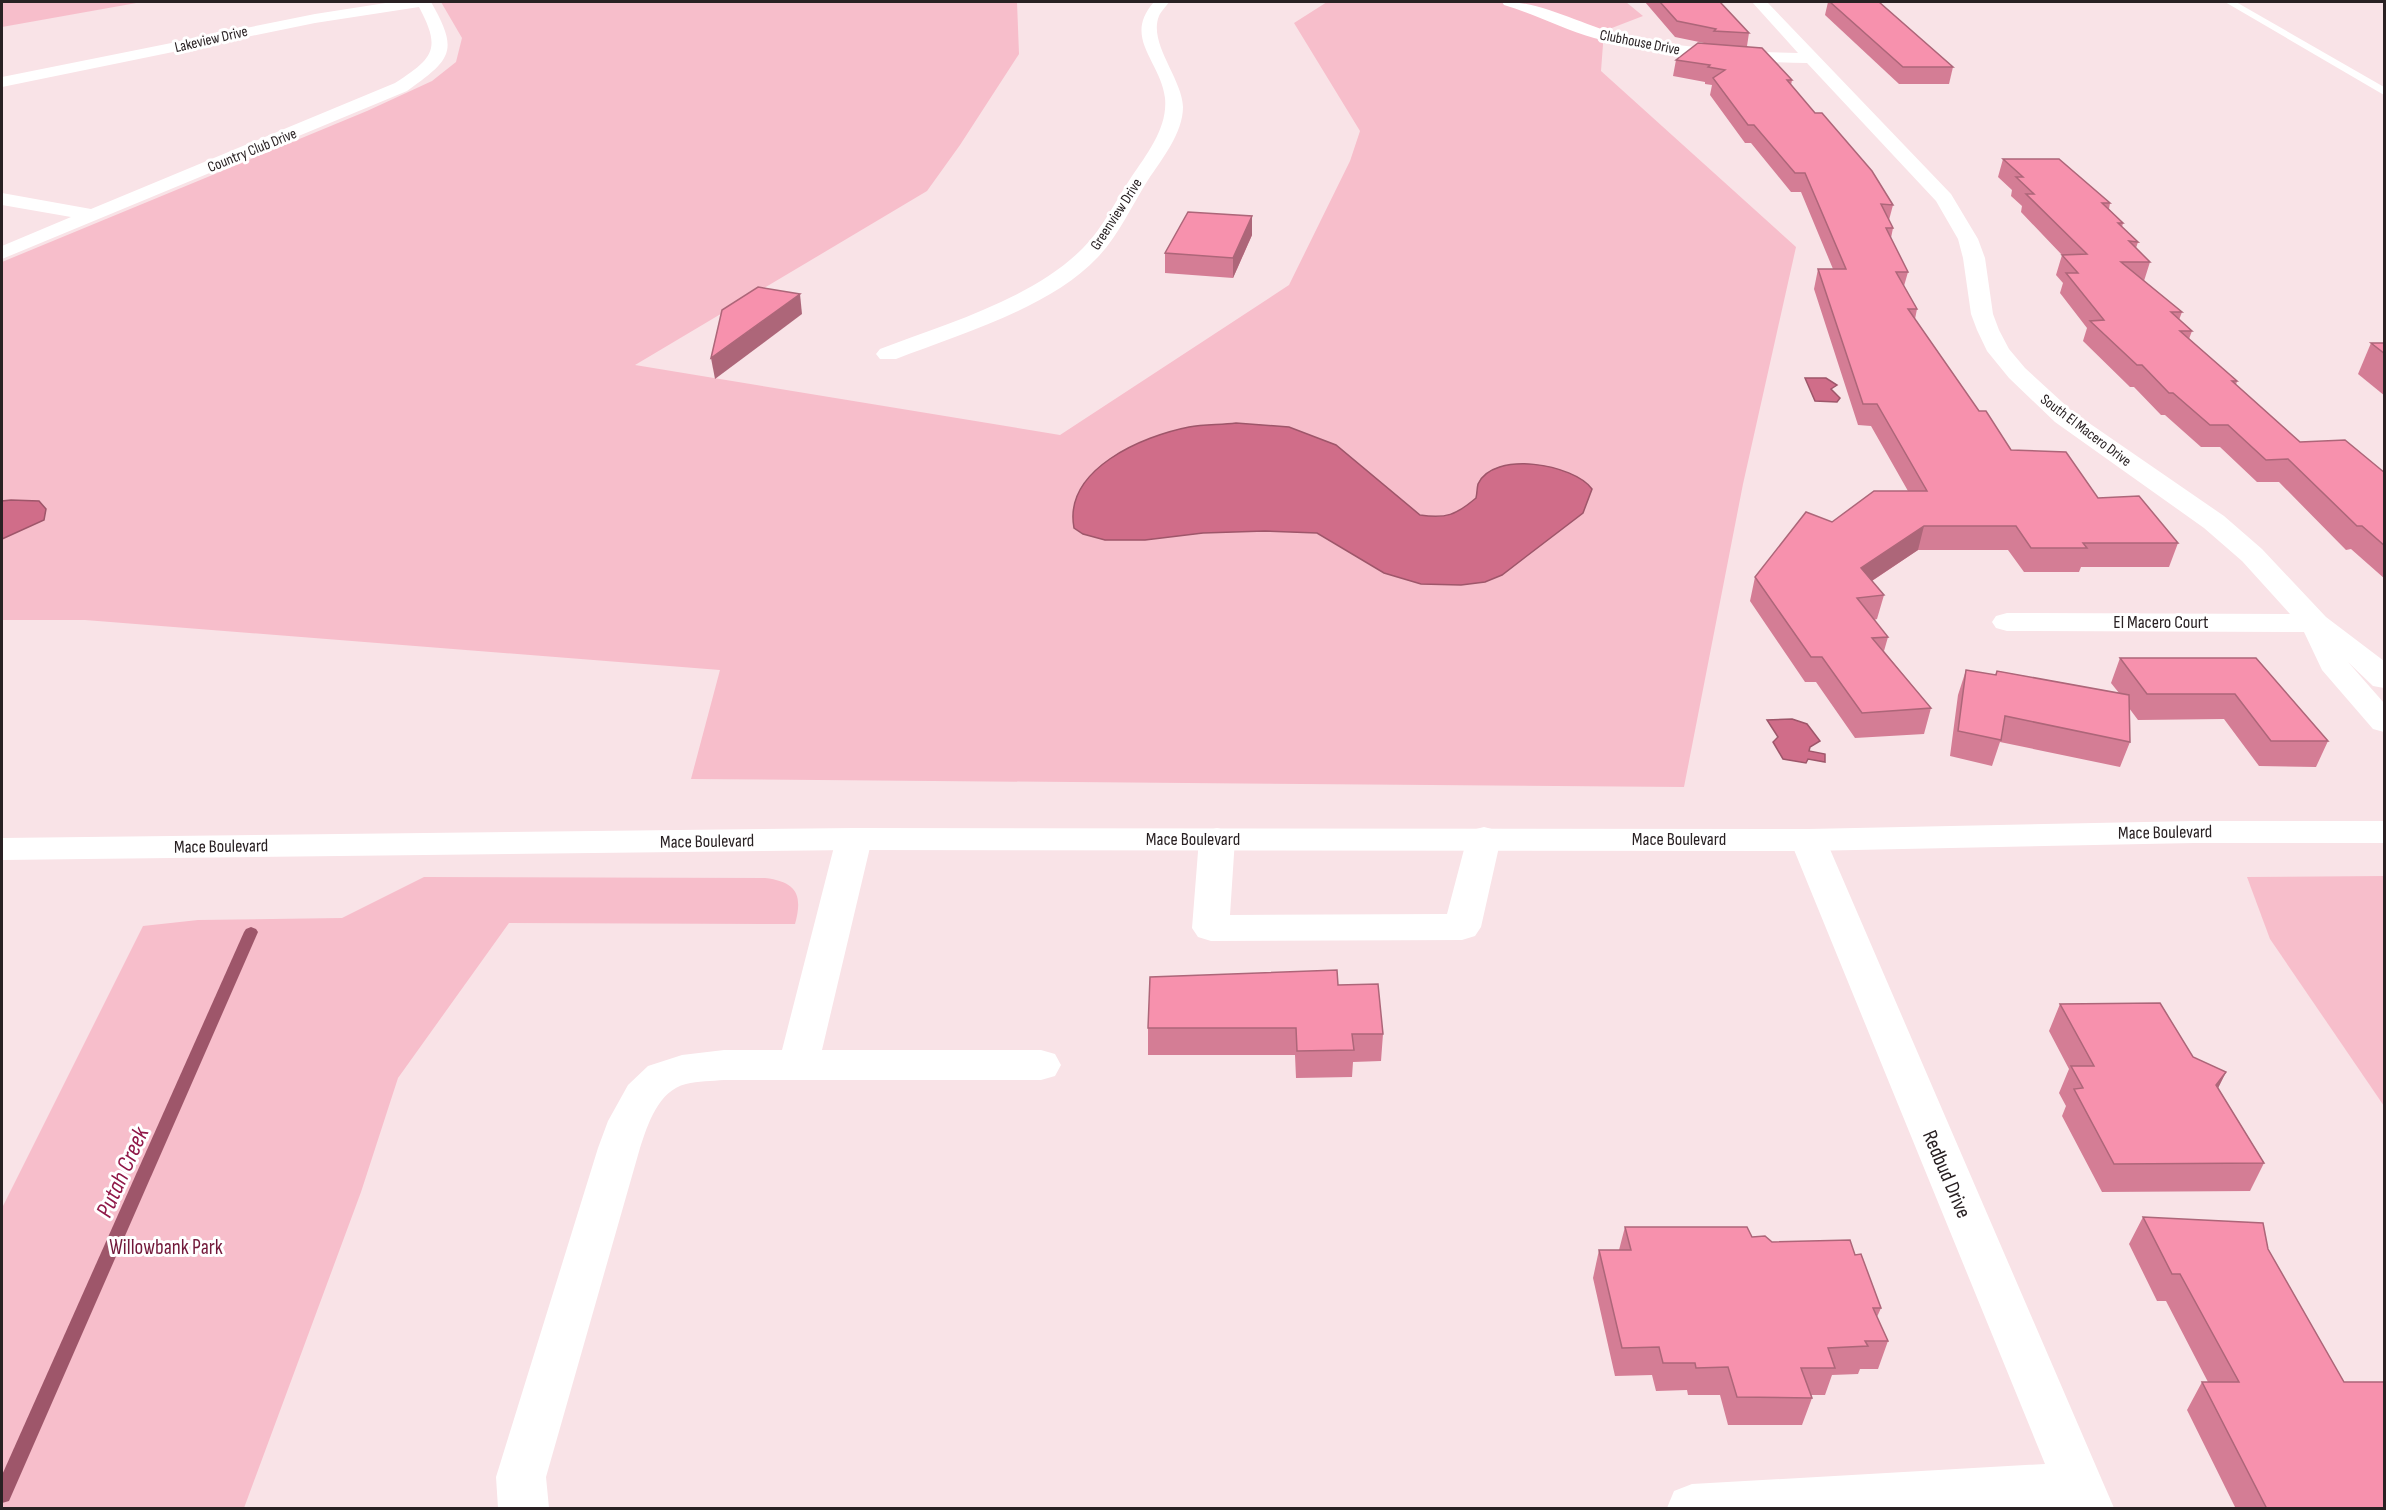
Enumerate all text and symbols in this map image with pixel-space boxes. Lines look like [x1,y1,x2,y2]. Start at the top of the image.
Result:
street label: Lakeview Drive [173,22,249,57]
street label: Clubhouse Drive [1598,25,1682,60]
street label: Country Club Drive [205,124,300,177]
street label: Greenview Drive [1086,175,1147,254]
street label: South El Macero Drive [2036,390,2135,471]
street label: El Macero Court [2113,612,2209,633]
street label: Mace Boulevard [2118,821,2212,844]
street label: Mace Boulevard [1146,829,1240,850]
street label: Mace Boulevard [1632,829,1726,850]
street label: Mace Boulevard [660,830,754,853]
street label: Mace Boulevard [174,835,268,858]
water label: Putah Creek [90,1122,156,1222]
street label: Redbud Drive [1917,1127,1976,1222]
park label: Willowbank Park [109,1235,223,1260]

